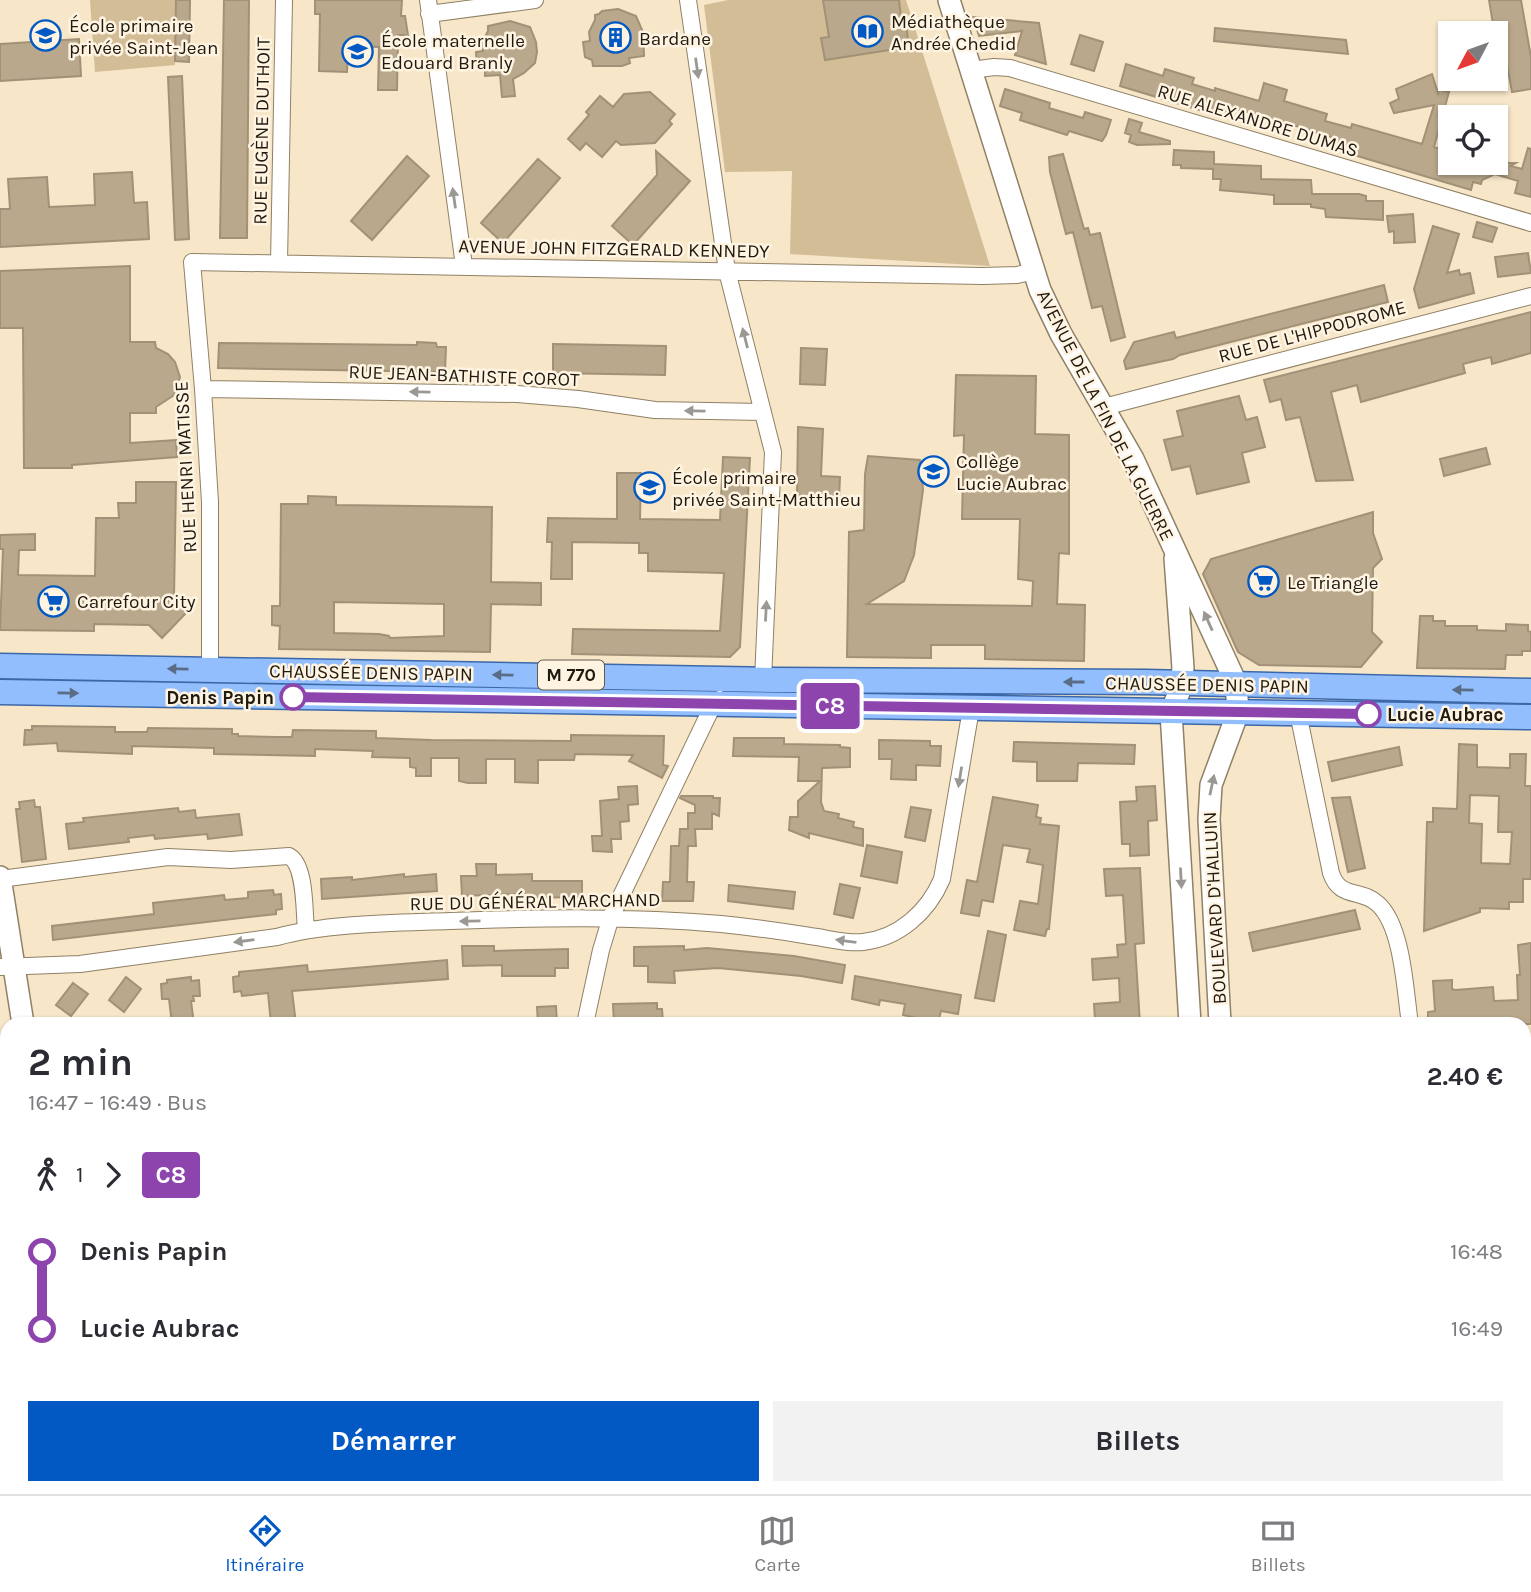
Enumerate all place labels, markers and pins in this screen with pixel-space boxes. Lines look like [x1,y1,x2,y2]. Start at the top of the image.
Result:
place label: Médiathèque Andrée Chedid [891,11,1017,55]
place label: École primaire privée Saint-Jean [69,14,218,59]
library icon: Médiathèque Andrée Chedid [851,15,885,49]
school or university icon: École primaire privée Saint-Jean [29,19,63,53]
building icon: Bardane [599,21,633,55]
place label: Bardane [639,28,711,50]
place label: École maternelle Edouard Branly [381,29,525,74]
school or university icon: École maternelle Edouard Branly [341,34,375,68]
place label: Collège Lucie Aubrac [956,451,1067,495]
school or university icon: Collège Lucie Aubrac [916,455,950,489]
place label: École primaire privée Saint-Matthieu [672,466,861,511]
school or university icon: École primaire privée Saint-Matthieu [632,471,666,505]
supermarket icon: Le Triangle [1247,565,1281,599]
place label: Le Triangle [1287,572,1379,594]
supermarket icon: Carrefour City [37,584,71,618]
place label: Carrefour City [77,591,196,613]
marker: Denis Papin [280,684,306,710]
place label: Denis Papin [166,687,274,709]
marker: Lucie Aubrac [1355,701,1381,727]
place label: Lucie Aubrac [1387,704,1504,726]

